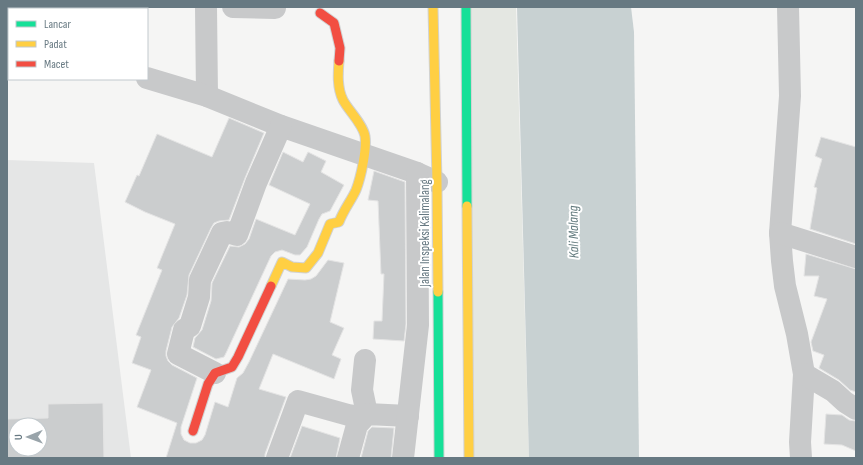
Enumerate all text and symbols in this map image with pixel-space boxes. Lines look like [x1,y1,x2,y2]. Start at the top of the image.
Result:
legend [8,8,148,80]
text: Lancar [44,17,71,32]
text: Padat [44,37,67,52]
text: Macet [44,57,69,72]
street label: Jalan Inspeksi Kalimalang [417,179,433,288]
water label: Kali Malang [565,205,582,259]
north arrow [8,417,48,457]
text: U [12,434,25,440]

